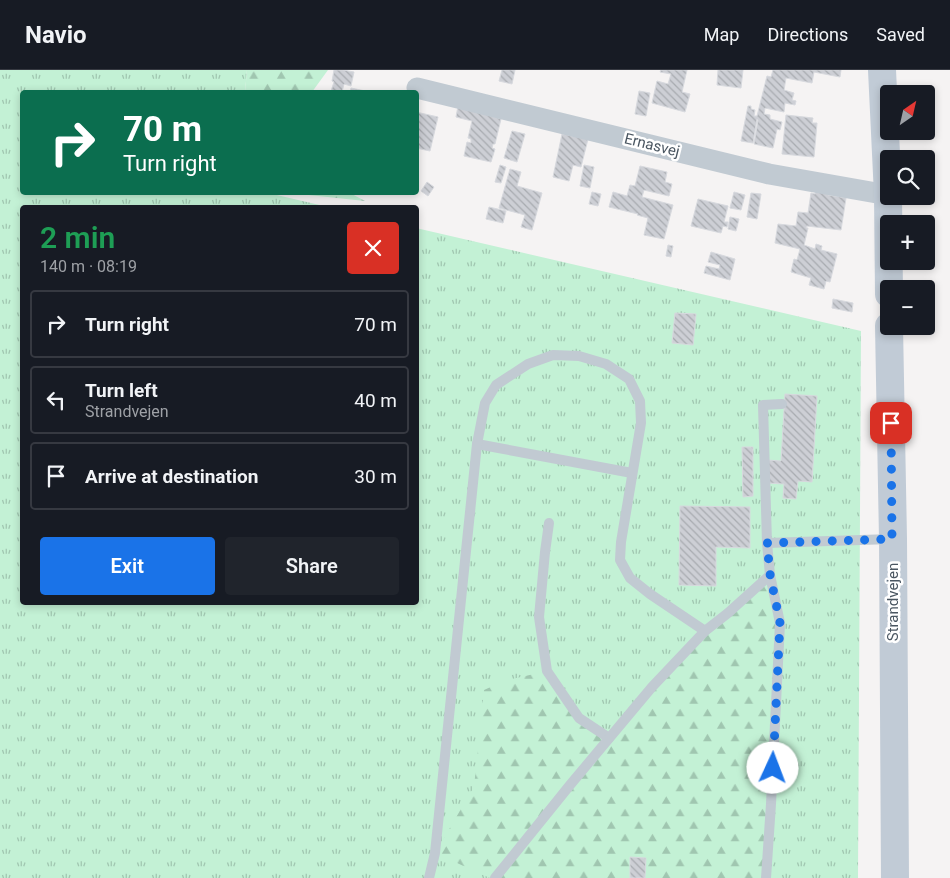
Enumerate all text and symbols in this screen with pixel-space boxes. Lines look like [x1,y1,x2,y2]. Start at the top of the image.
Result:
text: Navio [25,21,87,49]
text: Map [704,24,739,45]
text: Directions [767,24,848,45]
text: Saved [876,24,925,45]
north arrow [880,85,935,140]
map controls [880,85,935,335]
text: 70 m [123,109,202,150]
icon: right [40,110,105,175]
street label: Ernasvej [622,129,682,161]
button: search [880,150,935,205]
text: Turn right [123,151,217,176]
button: + [880,215,935,270]
text: 2 min [40,220,115,255]
button: close [347,222,399,274]
text: 140 m · 08:19 [40,257,137,276]
button: − [880,280,935,335]
icon: right [42,310,70,338]
text: Turn right [85,313,169,336]
text: 70 m [354,313,397,336]
text: Turn left [85,379,158,402]
icon: left [42,386,70,414]
text: 40 m [354,389,397,412]
text: Strandvejen [85,402,169,421]
pin [870,402,912,444]
icon: arrive [877,409,905,437]
icon: arrive [42,462,70,490]
text: Arrive at destination [85,465,258,488]
text: 30 m [354,465,397,488]
button: Exit [40,537,215,595]
button: Share [225,537,399,595]
street label: Strandvejen [884,563,902,641]
position arrow [746,741,798,793]

